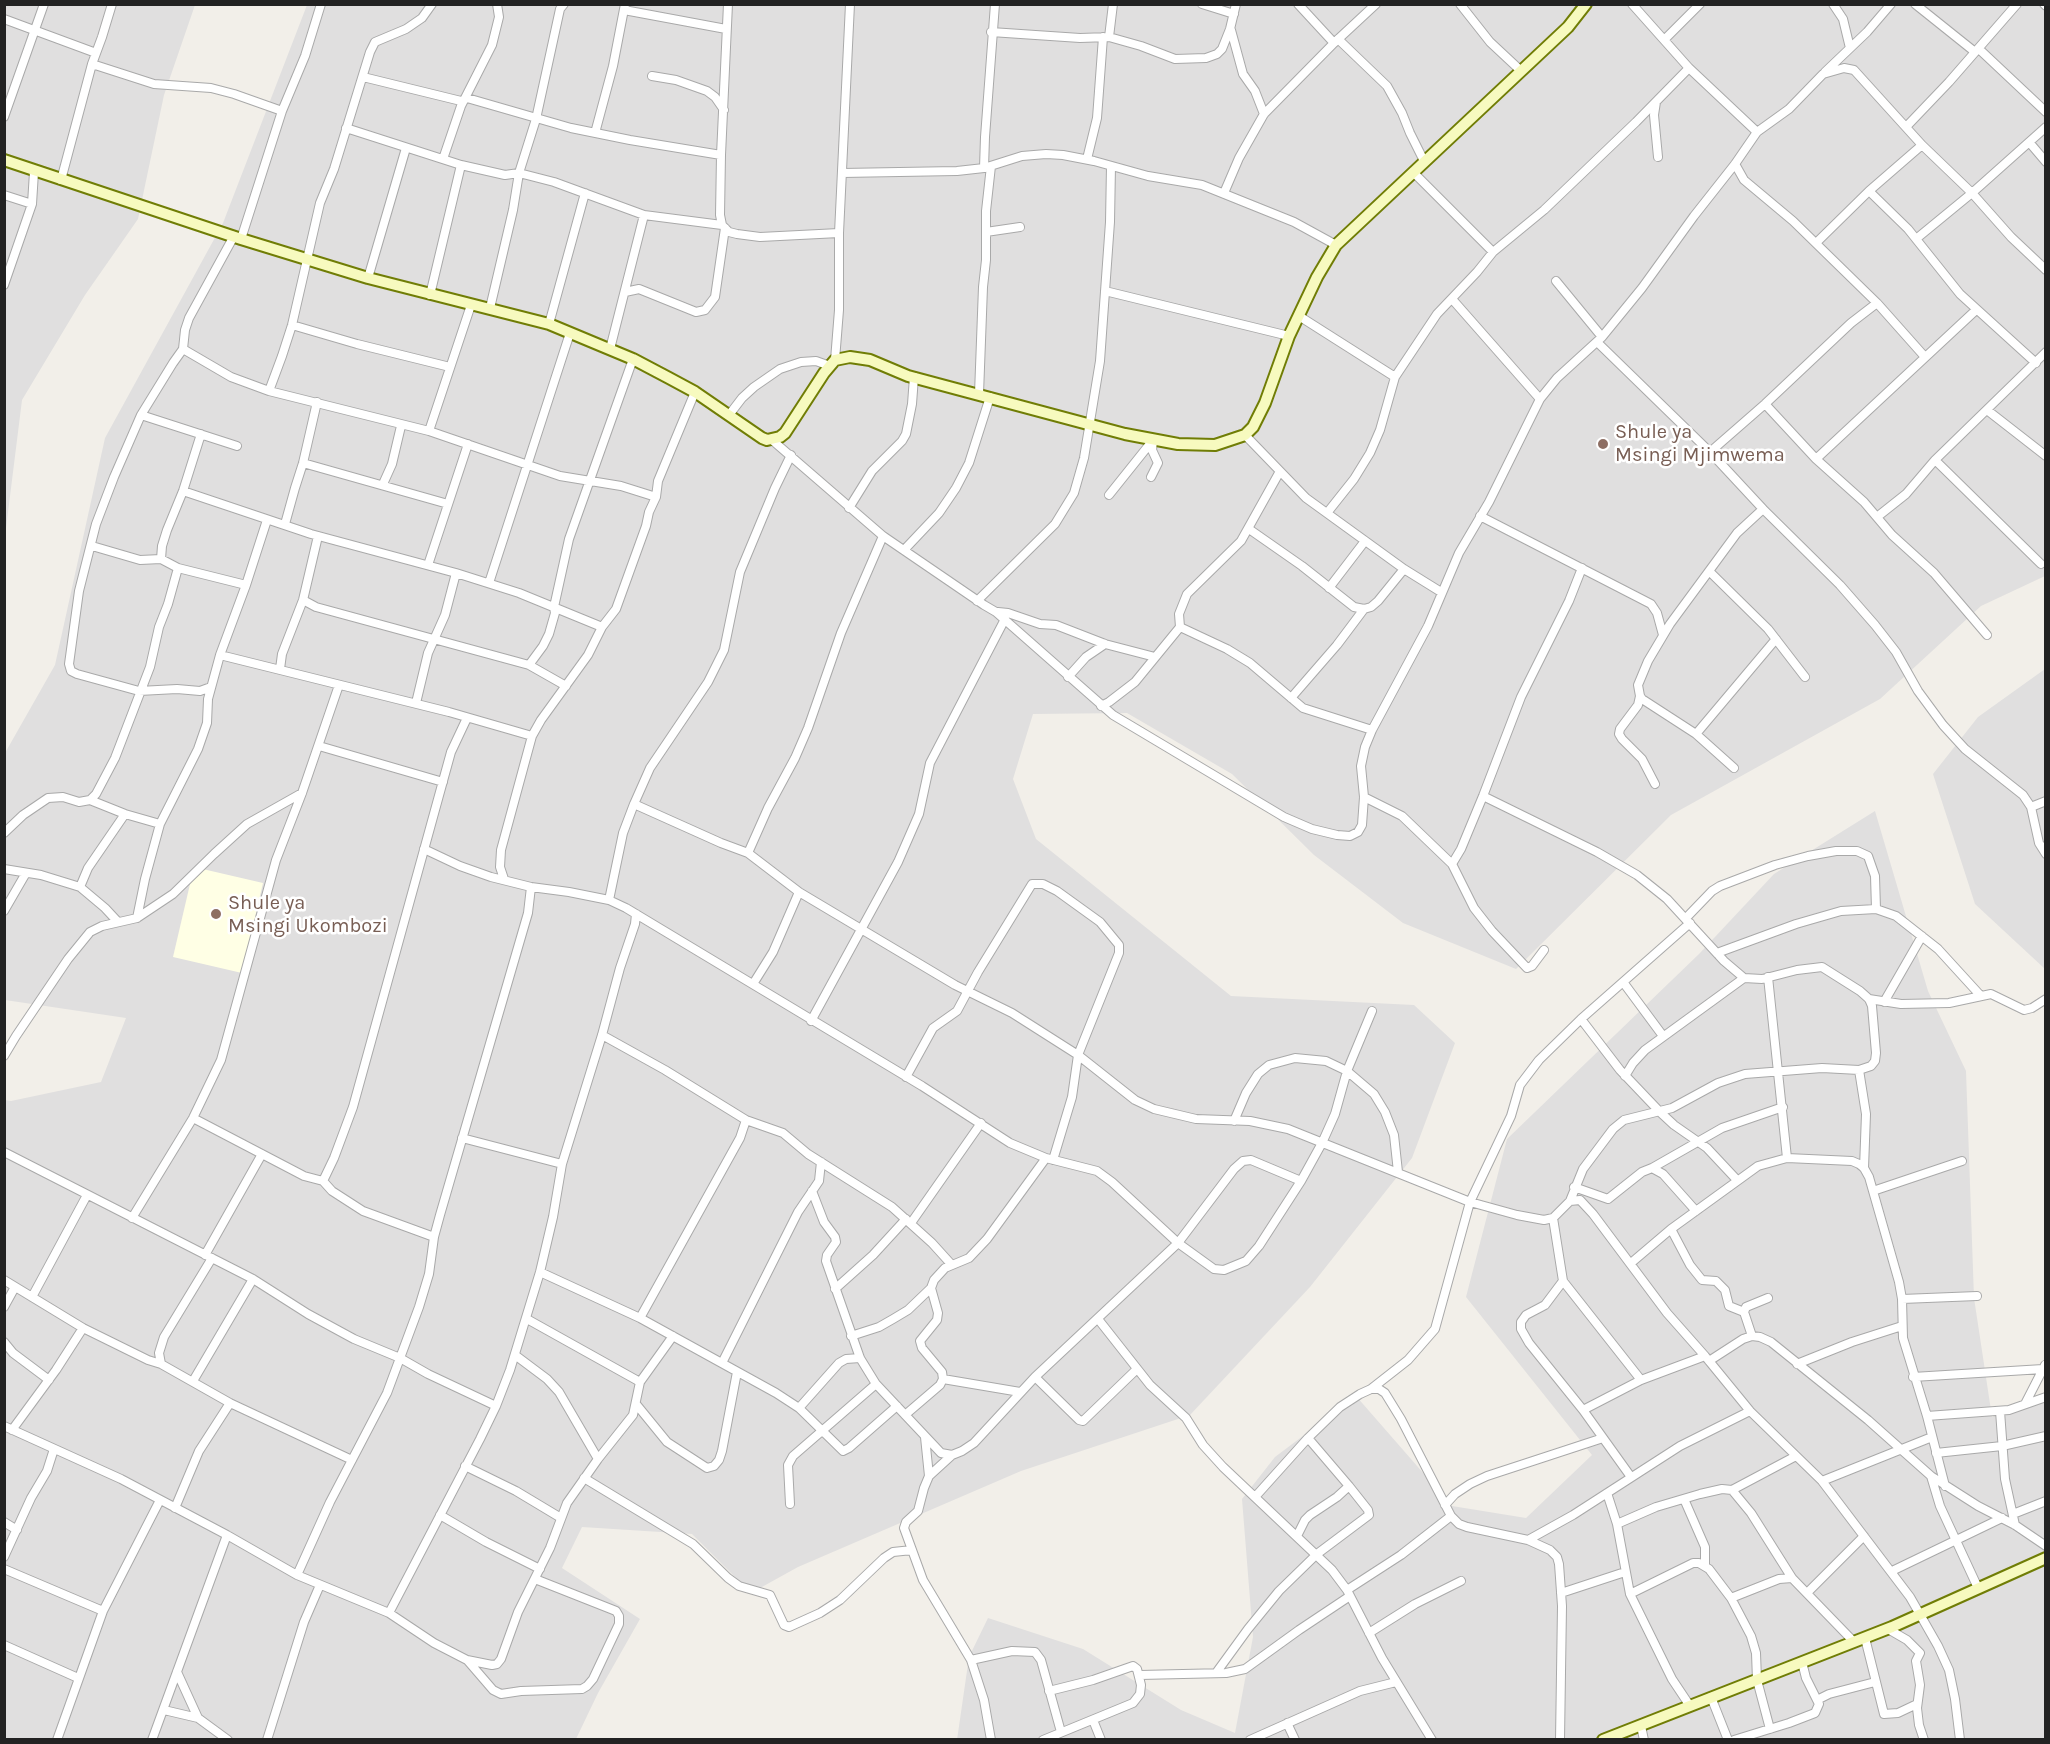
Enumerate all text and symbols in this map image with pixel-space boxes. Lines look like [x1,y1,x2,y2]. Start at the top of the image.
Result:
place label: Shule ya Msingi Mjimwema [1615,420,1785,467]
marker: Shule ya Msingi Mjimwema [1596,437,1610,451]
place label: Shule ya Msingi Ukombozi [228,891,388,938]
marker: Shule ya Msingi Ukombozi [209,907,223,921]

